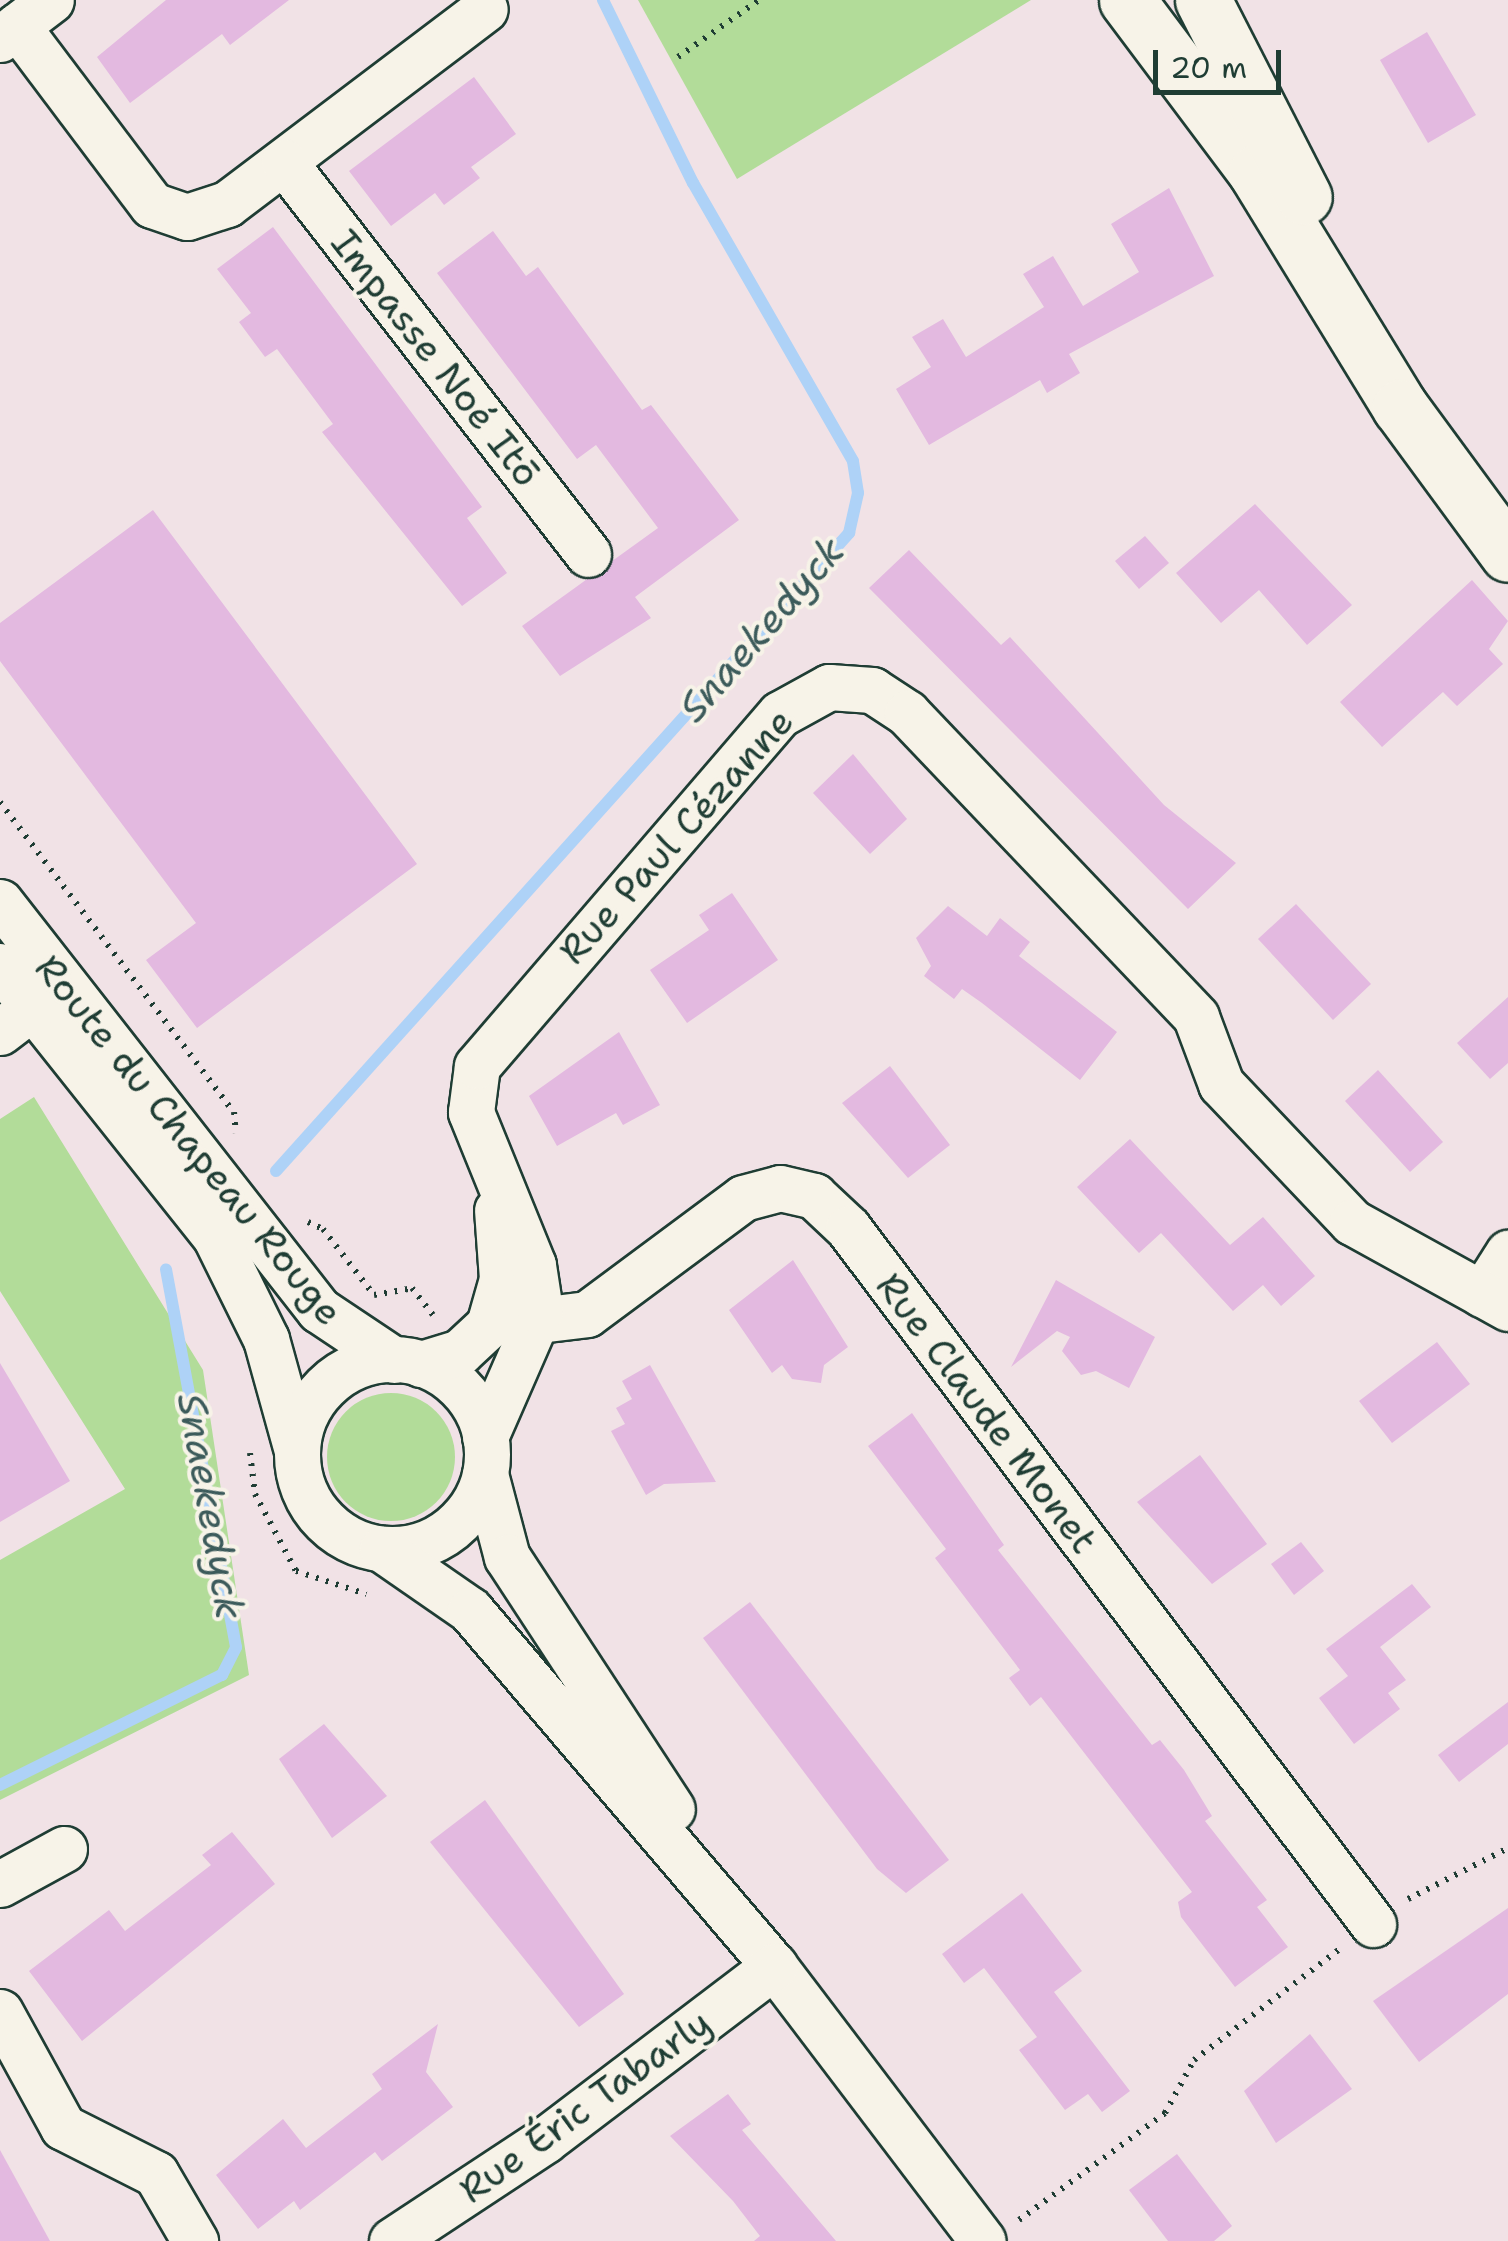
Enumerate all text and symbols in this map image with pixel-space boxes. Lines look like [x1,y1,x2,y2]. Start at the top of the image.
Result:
scale bar [1158,30,1286,92]
text: 20 m [1170,47,1247,88]
street label: Impasse Noé Itō [322,221,550,495]
water label: Snaekedyck [668,527,854,731]
street label: Rue Paul Cézanne [549,699,803,973]
street label: Route du Chapeau Rouge [26,946,352,1334]
street label: Rue Claude Monet [867,1264,1107,1562]
water label: Snaekedyck [167,1389,255,1623]
street label: Rue Éric Tabarly [450,1999,720,2213]

